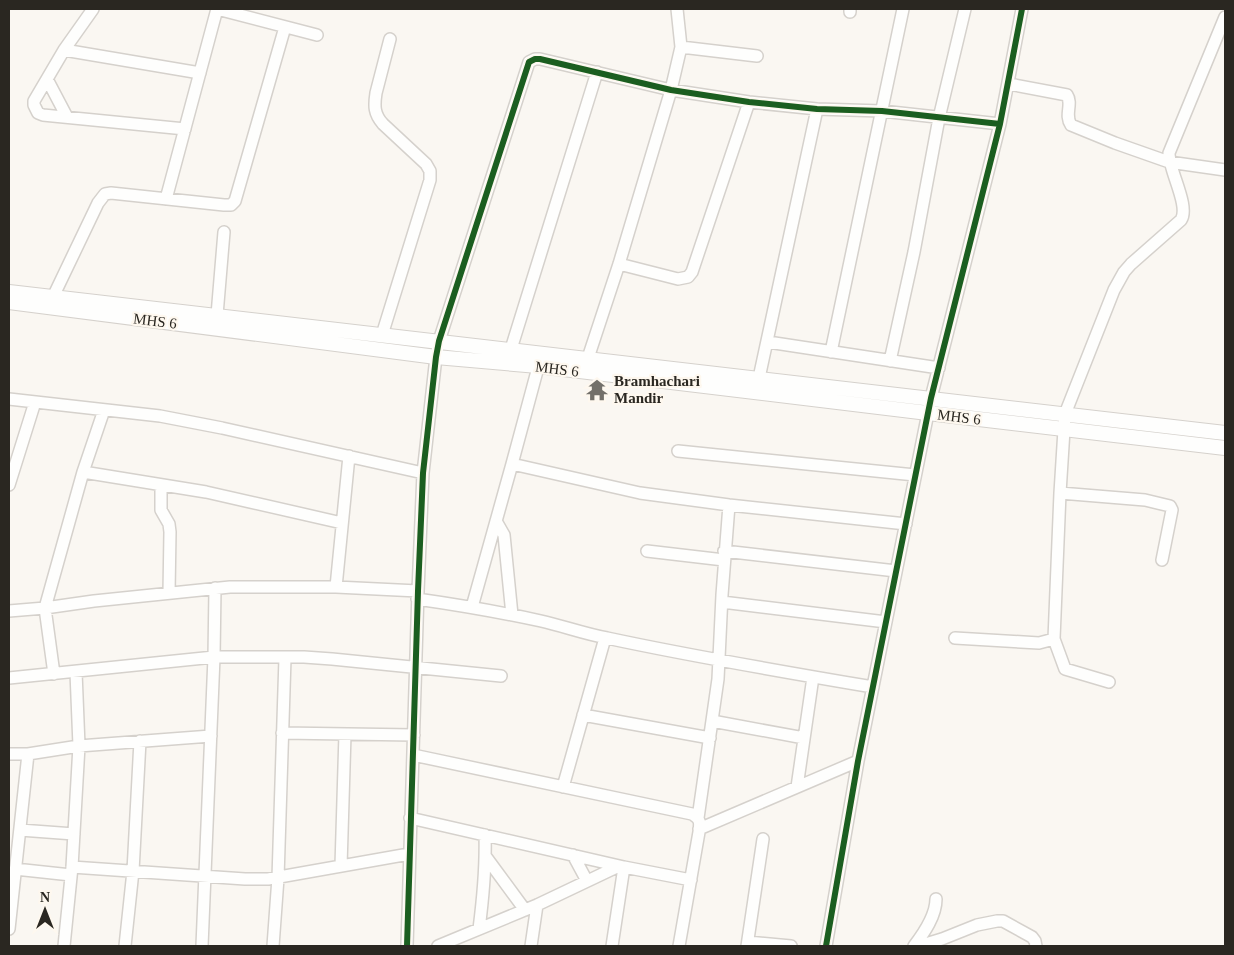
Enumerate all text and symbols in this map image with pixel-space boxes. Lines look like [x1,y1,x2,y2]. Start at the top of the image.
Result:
street label: MHS 6 [132,310,178,332]
street label: MHS 6 [534,358,580,380]
place label: Bramhachari Mandir [614,373,700,406]
temple icon: Bramhachari Mandir [584,377,610,403]
street label: MHS 6 [936,406,982,428]
north arrow [20,885,70,935]
text: N [40,890,50,905]

